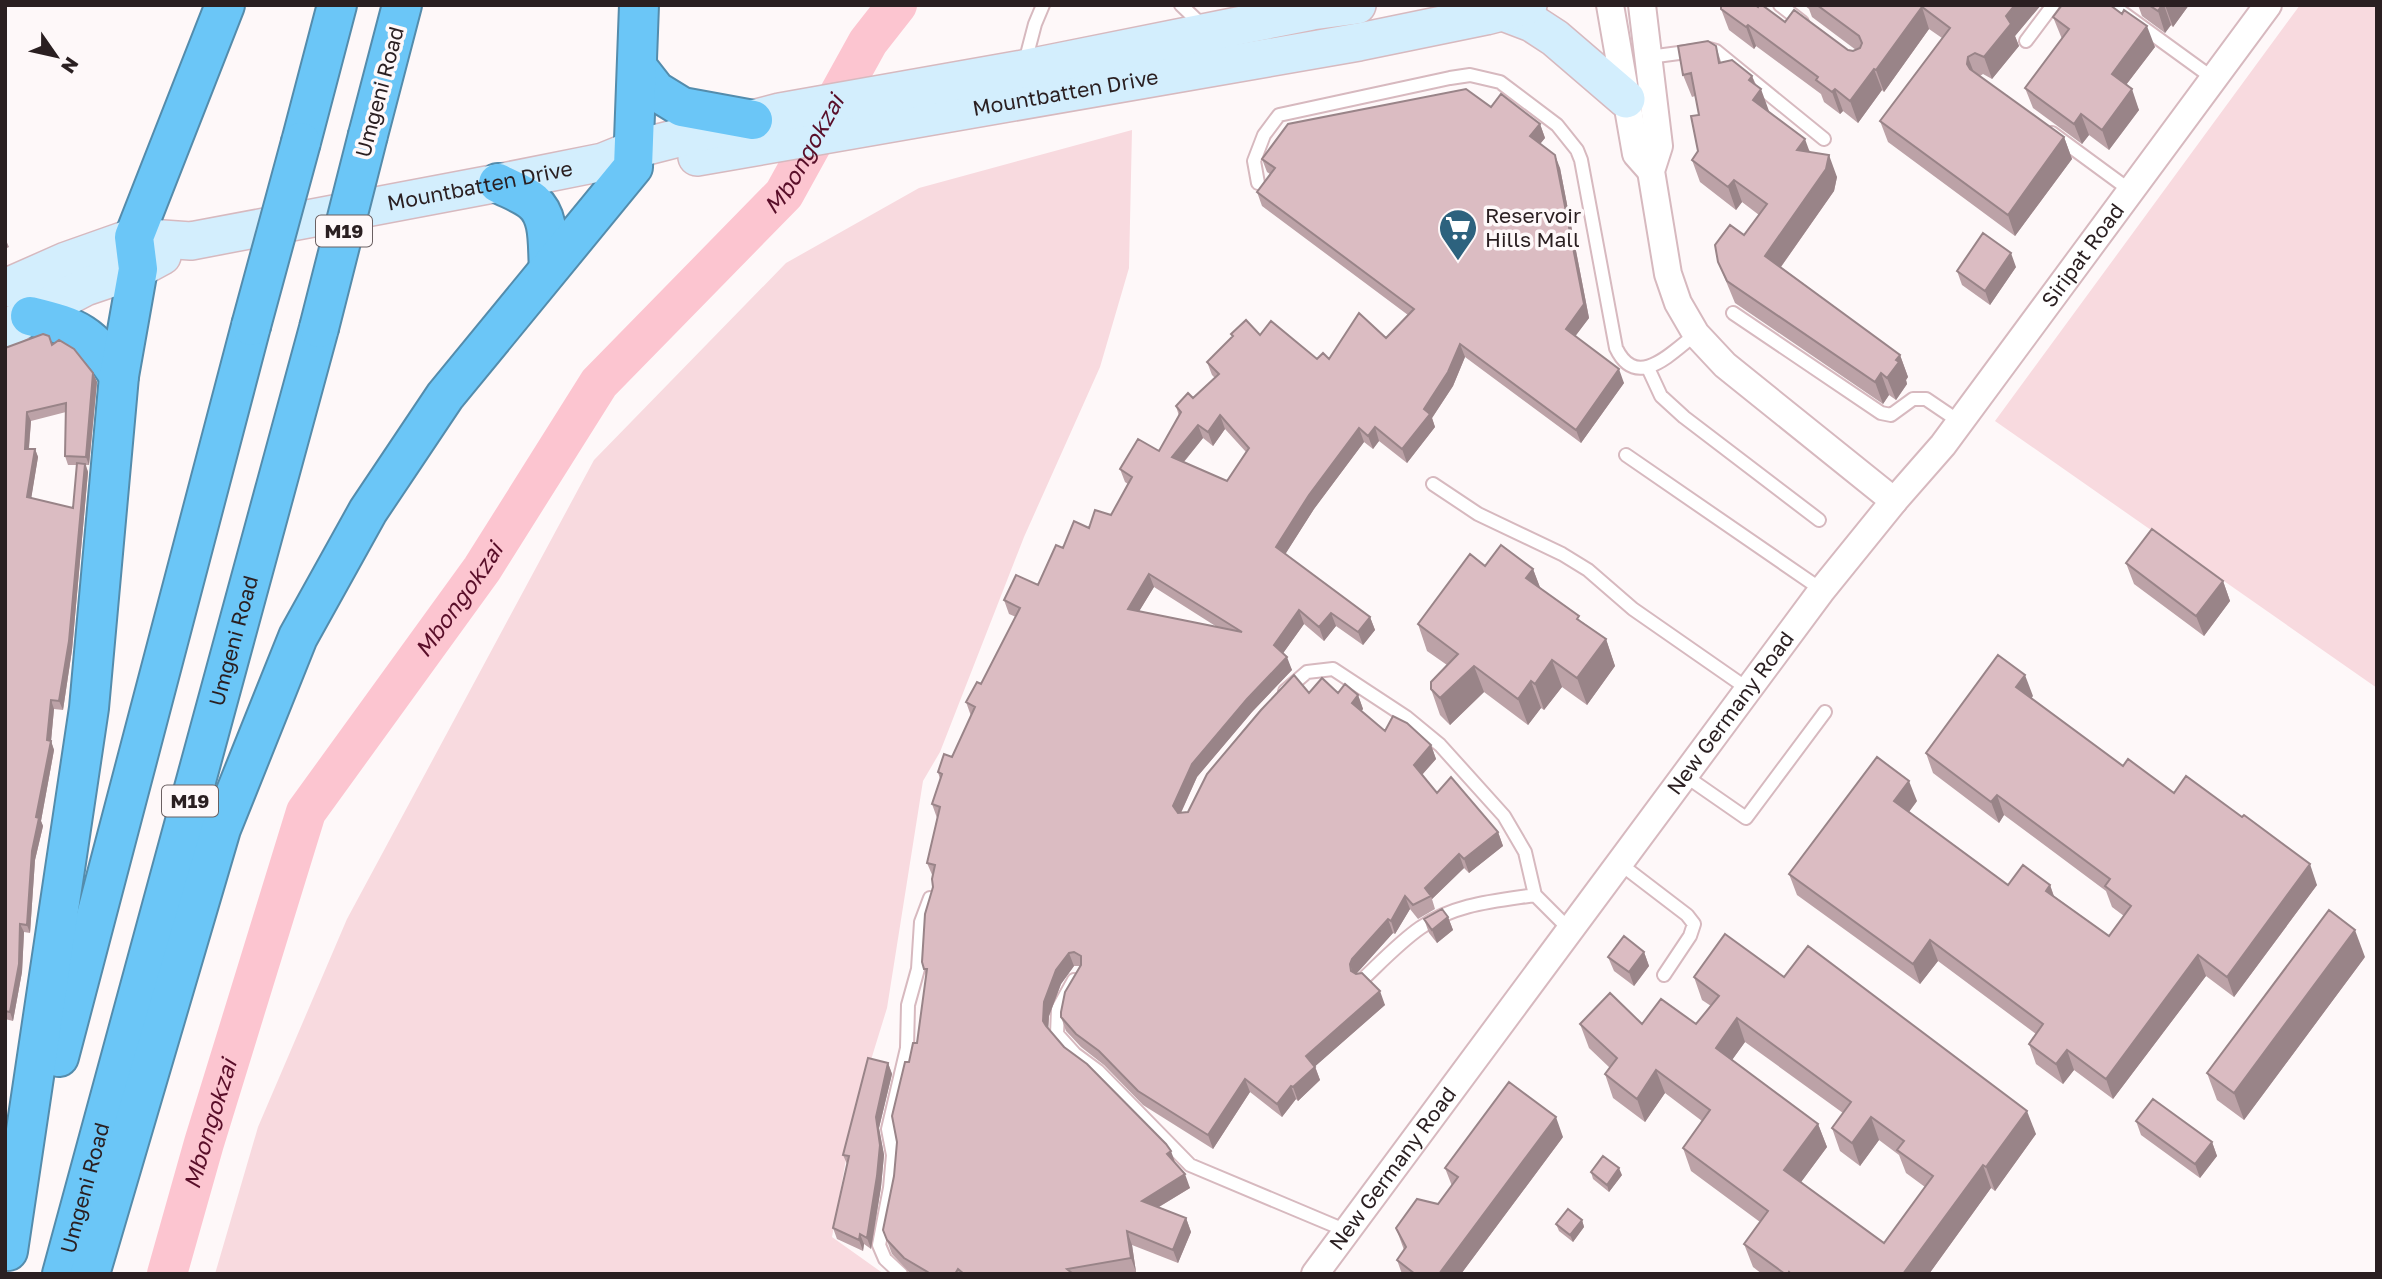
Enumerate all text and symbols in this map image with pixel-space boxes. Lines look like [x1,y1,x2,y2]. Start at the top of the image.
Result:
north arrow [21,21,91,91]
street label: Umgeni Road [349,24,409,160]
text: N [57,53,84,78]
street label: Mountbatten Drive [970,63,1160,121]
water label: Mbongokzai [757,87,851,219]
street label: Mountbatten Drive [385,154,575,216]
street label: Siripat Road [2035,198,2129,312]
place label: Reservoir Hills Mall [1485,202,1581,252]
supermarket icon: Reservoir Hills Mall [1437,207,1479,262]
road number: M19 [316,216,372,246]
water label: Mbongokzai [408,535,510,662]
street label: Umgeni Road [203,572,263,709]
street label: New Germany Road [1661,626,1799,799]
road number: M19 [162,786,218,816]
water label: Mbongokzai [177,1053,243,1192]
street label: New Germany Road [1323,1081,1461,1255]
street label: Umgeni Road [54,1120,115,1256]

